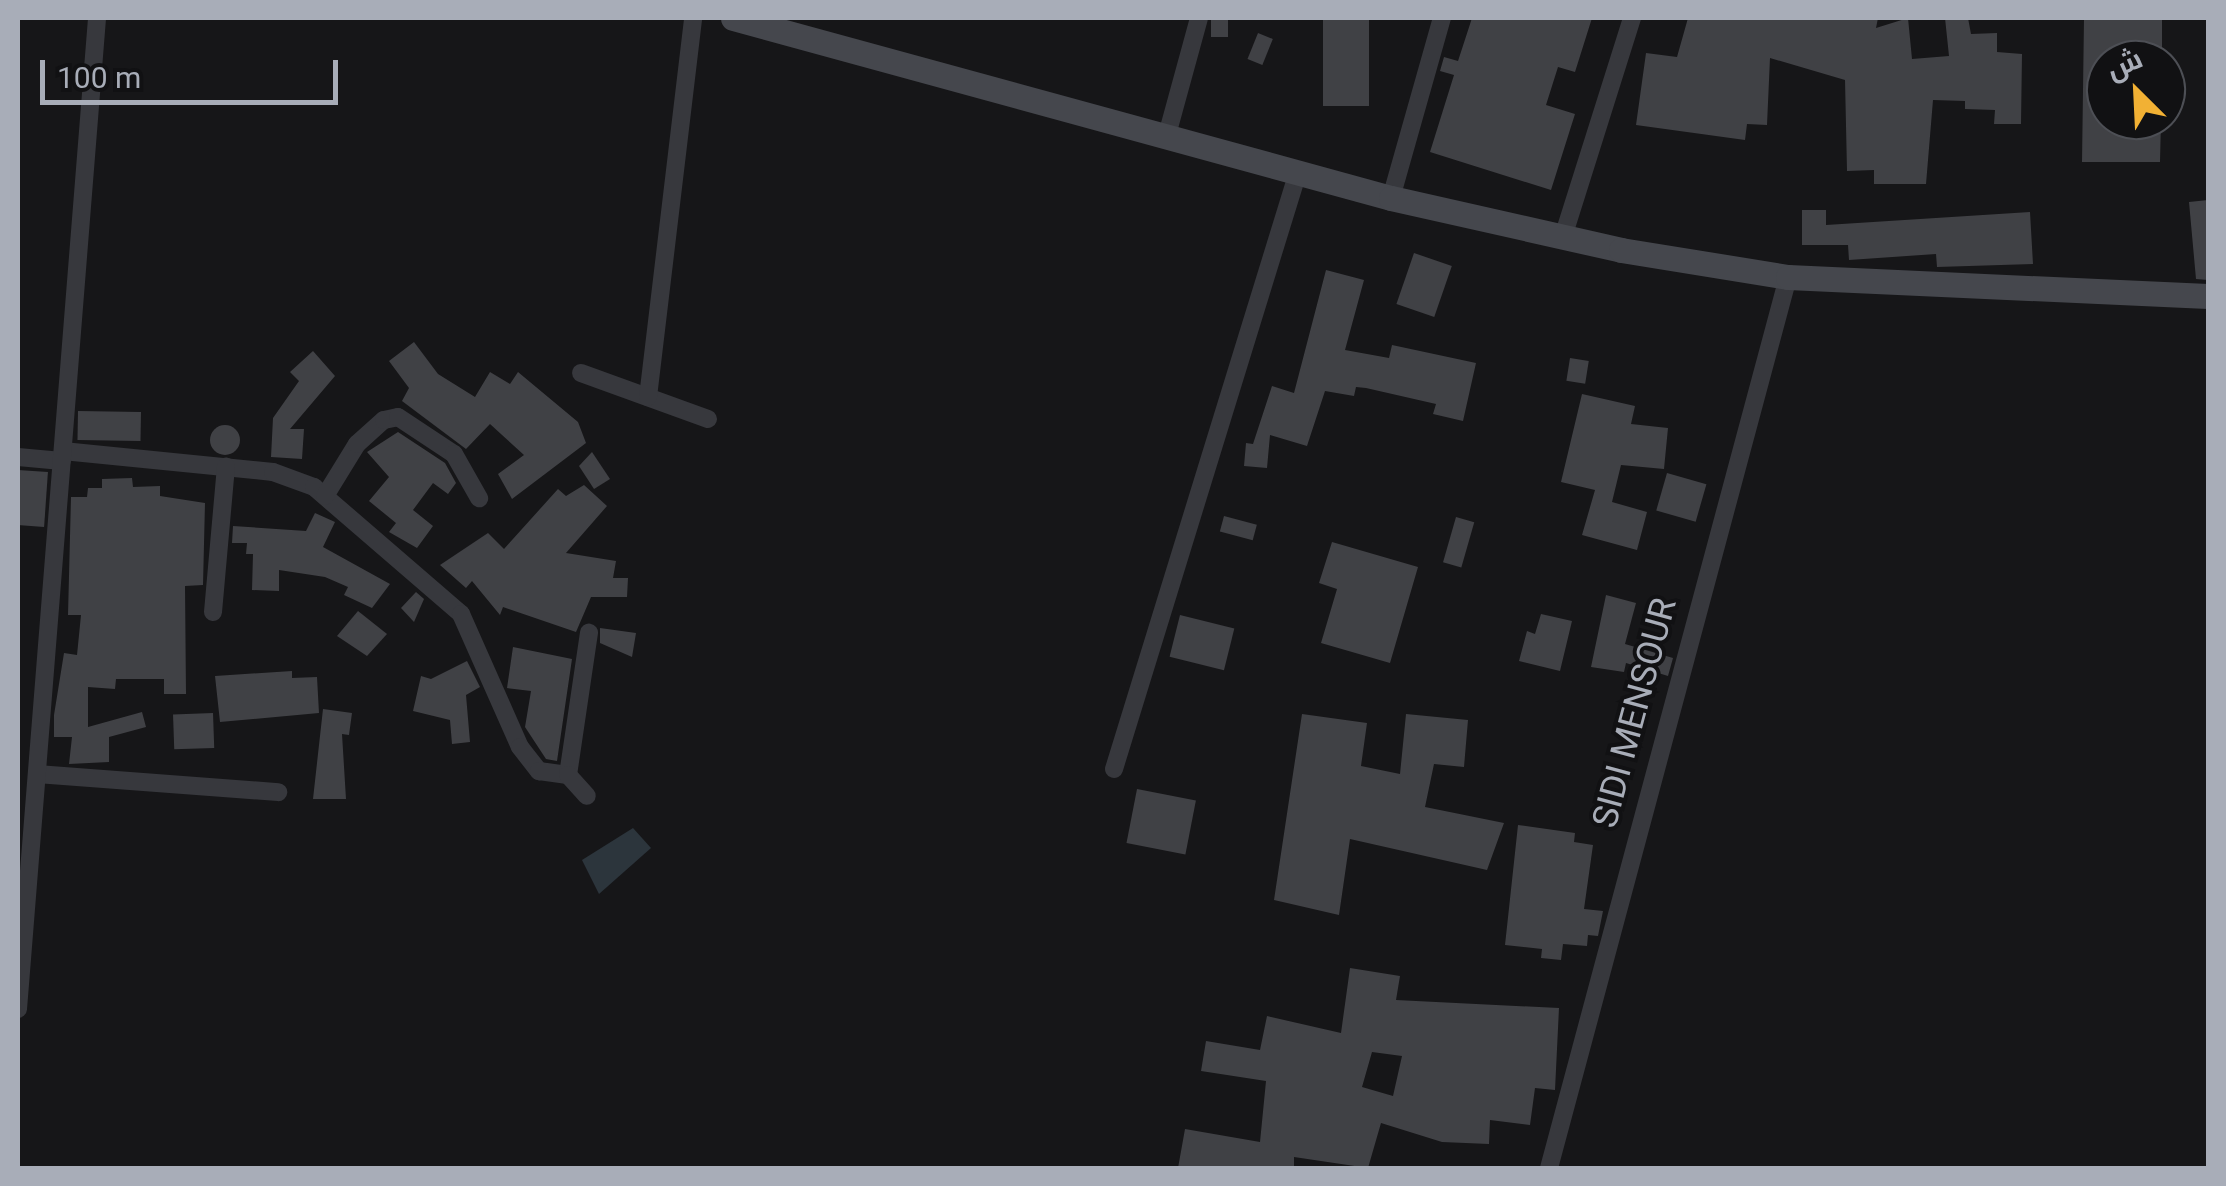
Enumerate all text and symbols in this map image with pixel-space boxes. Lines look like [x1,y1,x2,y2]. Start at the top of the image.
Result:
scale bar [45,40,342,102]
north arrow [2086,40,2186,140]
text: ش [2101,42,2148,86]
text: 100 m [57,60,141,95]
street label: SIDI MENSOUR [1584,594,1686,832]

